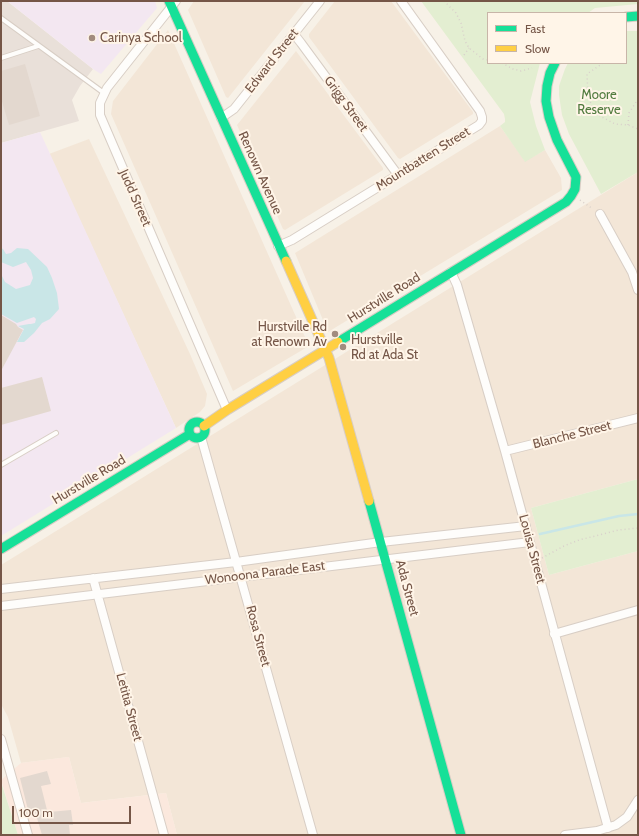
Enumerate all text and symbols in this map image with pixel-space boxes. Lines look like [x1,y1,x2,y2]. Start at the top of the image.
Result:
legend [487,12,627,64]
text: Fast [525,21,545,36]
street label: Edward Street [242,26,302,96]
place label: Carinya School [100,30,182,46]
marker: Carinya School [87,33,97,43]
text: Slow [525,41,550,56]
street label: Grigg Street [321,73,371,135]
park label: Moore Reserve [577,87,621,118]
street label: Mountbatten Street [373,124,473,194]
street label: Renown Avenue [235,129,285,217]
street label: Judd Street [116,167,154,229]
street label: Hurstville Road [345,269,423,327]
place label: Hurstville Rd at Renown Av [251,319,327,350]
marker: Hurstville Rd at Renown Av [330,329,340,339]
place label: Hurstville Rd at Ada St [351,332,418,363]
marker: Hurstville Rd at Ada St [338,342,348,352]
street label: Blanche Street [531,418,613,452]
street label: Hurstville Road [50,452,128,508]
street label: Louisa Street [515,513,549,585]
street label: Wonoona Parade East [204,558,326,588]
street label: Ada Street [392,558,422,618]
street label: Rosa Street [242,604,274,668]
street label: Letitia Street [112,671,146,743]
scale bar [14,798,133,824]
text: 100 m [19,805,53,820]

